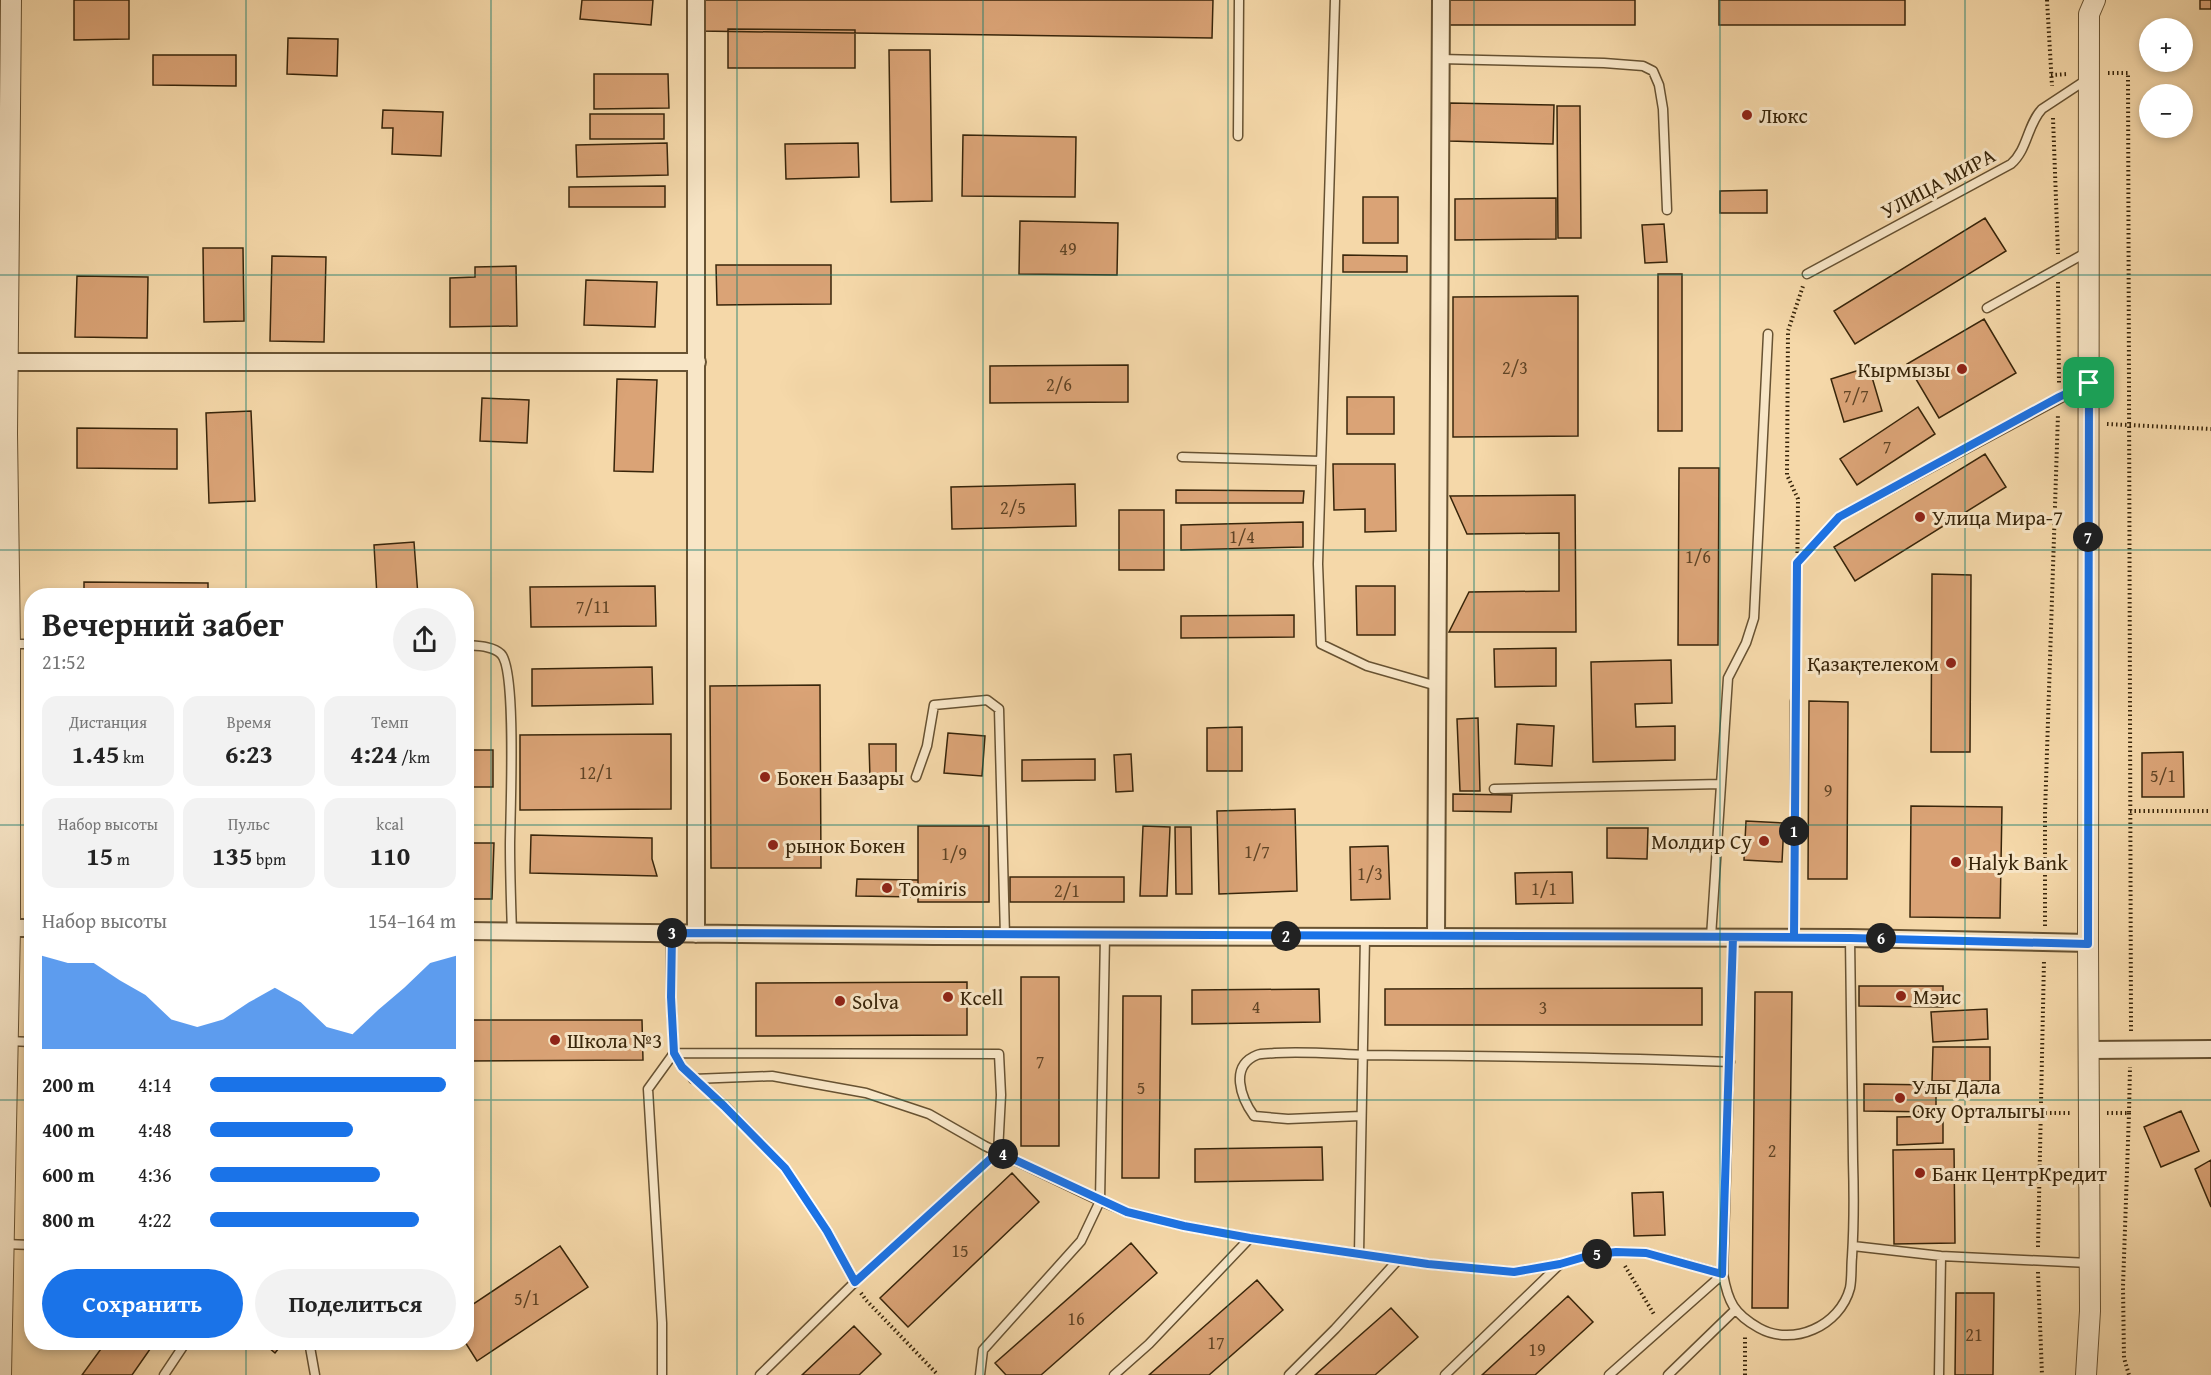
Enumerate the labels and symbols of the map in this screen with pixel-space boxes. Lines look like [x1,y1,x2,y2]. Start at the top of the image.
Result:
place label: Люкс [1759,100,1808,131]
marker: Люкс [1740,108,1754,122]
street label: УЛИЦА МИРА [1875,140,2001,226]
house number: 49 [1059,235,1077,262]
house number: 2/3 [1502,354,1528,381]
place label: Кырмызы [1858,354,1950,385]
pin [2063,357,2114,408]
marker: Кырмызы [1955,362,1969,376]
house number: 2/6 [1046,371,1072,398]
house number: 7/7 [1843,382,1869,409]
house number: 7 [1883,433,1891,460]
house number: 2/5 [1000,494,1026,521]
place label: Улица Мира-7 [1932,502,2063,533]
marker: Улица Мира-7 [1913,510,1927,524]
pin: 7 [2073,522,2103,552]
house number: 1/4 [1229,523,1255,550]
house number: 1/6 [1685,543,1711,570]
house number: 7/11 [576,593,610,620]
place label: Қазақтелеком [1807,648,1939,679]
marker: Қазақтелеком [1944,656,1958,670]
house number: 12/1 [579,759,613,786]
place label: Бокен Базары [777,762,905,793]
house number: 5/1 [2150,762,2176,789]
marker: Бокен Базары [758,770,772,784]
house number: 9 [1824,777,1832,804]
pin: 1 [1779,816,1809,846]
place label: Молдир Су [1651,826,1752,857]
place label: рынок Бокен [785,830,905,861]
marker: Молдир Су [1757,834,1771,848]
marker: рынок Бокен [766,838,780,852]
house number: 1/7 [1244,838,1270,865]
house number: 1/9 [941,840,967,867]
place label: Halyk Bank [1968,847,2068,878]
marker: Halyk Bank [1949,855,1963,869]
house number: 1/3 [1357,860,1383,887]
place label: Tomiris [899,873,967,904]
house number: 1/1 [1531,875,1557,902]
house number: 2/1 [1054,877,1080,904]
marker: Tomiris [880,881,894,895]
pin: 3 [657,918,687,948]
pin: 2 [1271,921,1301,951]
pin: 6 [1866,923,1896,953]
place label: Мэис [1913,981,1961,1012]
place label: Kcell [960,982,1003,1013]
place label: Solva [852,986,899,1017]
marker: Мэис [1894,989,1908,1003]
marker: Kcell [941,990,955,1004]
house number: 4 [1252,993,1260,1020]
marker: Solva [833,994,847,1008]
house number: 3 [1539,994,1547,1021]
place label: Школа №3 [567,1025,662,1056]
marker: Школа №3 [548,1033,562,1047]
house number: 7 [1036,1048,1044,1075]
place label: Улы Дала Оку Орталыгы [1912,1071,2045,1126]
house number: 5 [1137,1074,1145,1101]
marker: Улы Дала Оку Орталыгы [1893,1091,1907,1105]
house number: 2 [1768,1137,1776,1164]
pin: 4 [988,1139,1018,1169]
place label: Банк ЦентрКредит [1932,1158,2107,1189]
marker: Банк ЦентрКредит [1913,1166,1927,1180]
house number: 15 [951,1237,969,1264]
pin: 5 [1582,1239,1612,1269]
house number: 5/1 [514,1285,540,1312]
house number: 16 [1067,1305,1085,1332]
house number: 21 [1965,1321,1983,1348]
house number: 17 [1207,1329,1225,1356]
house number: 19 [1528,1336,1546,1363]

